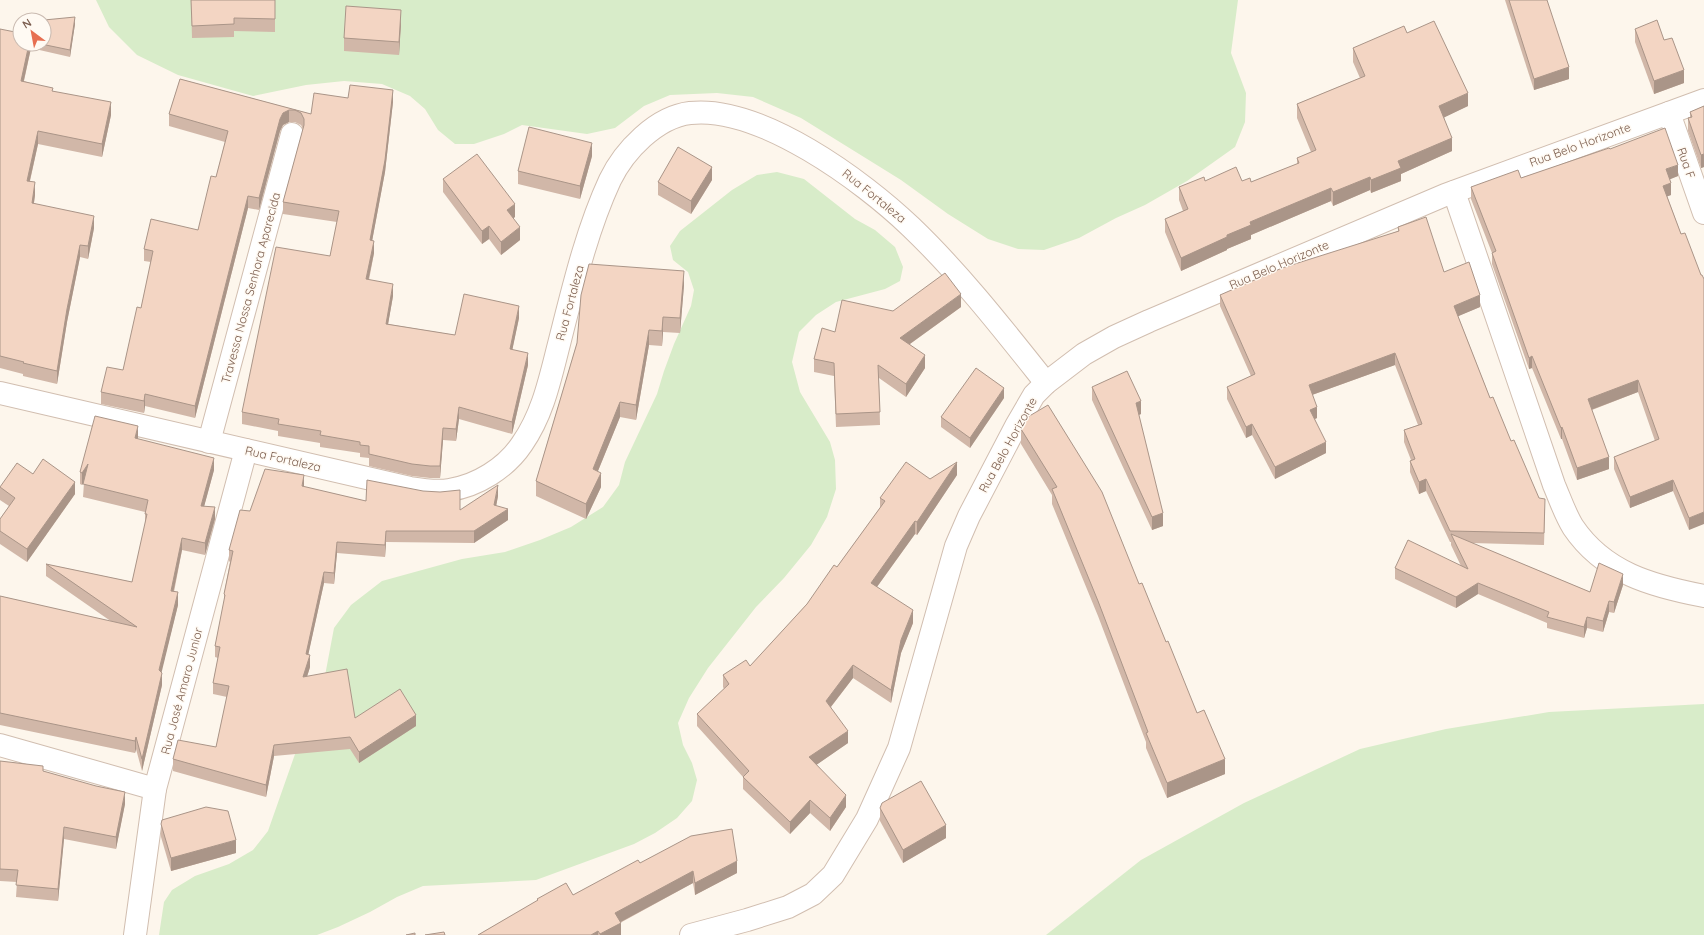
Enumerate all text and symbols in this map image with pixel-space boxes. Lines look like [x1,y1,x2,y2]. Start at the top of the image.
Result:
north arrow [12,12,52,52]
text: N [20,15,34,32]
street label: Rua Belo Horizonte [1527,119,1633,170]
street label: Rua F [1674,145,1699,181]
street label: Rua Fortaleza [839,165,909,226]
street label: Travessa Nossa Senhora Aparecida [218,191,283,385]
street label: Rua Belo Horizonte [1227,237,1331,292]
street label: Rua Fortaleza [552,263,587,342]
street label: Rua Belo Horizonte [975,394,1040,495]
street label: Rua Fortaleza [244,442,323,475]
street label: Rua José Amaro Junior [157,625,206,756]

